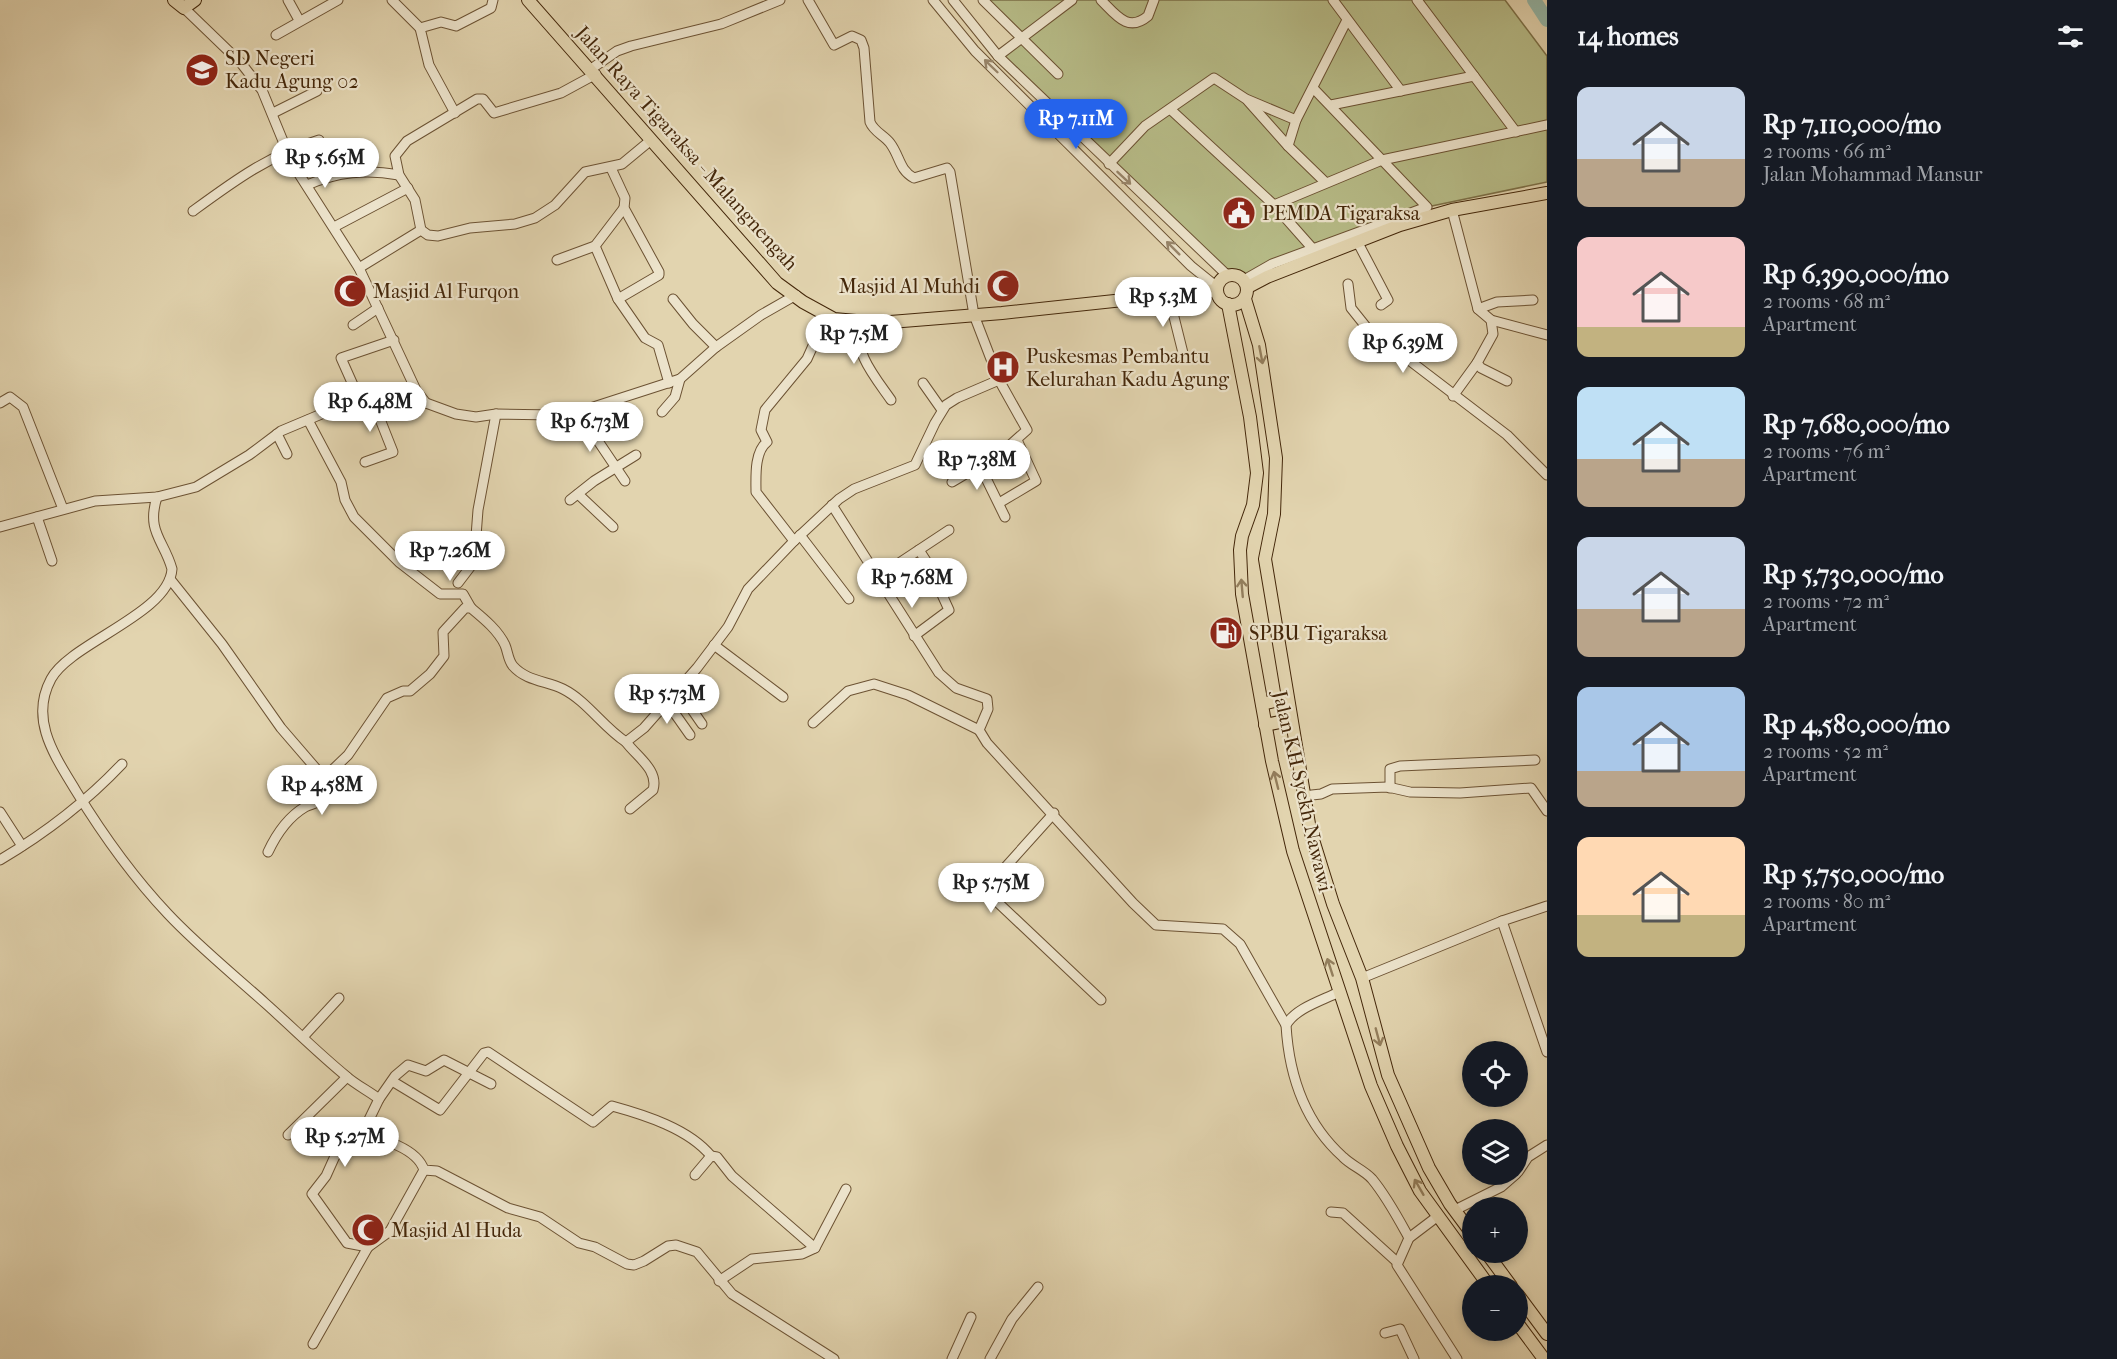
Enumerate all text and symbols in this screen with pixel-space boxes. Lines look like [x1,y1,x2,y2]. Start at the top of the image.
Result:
street label: Jalan Raya Tigaraksa - Malangnengah [569,20,803,276]
icon: filters [2054,20,2087,53]
text: 14 homes [1577,21,1679,52]
place label: SD Negeri Kadu Agung 02 [225,47,359,93]
school or university icon: SD Negeri Kadu Agung 02 [184,52,220,88]
one-way arrow [983,59,998,73]
pin: Rp 7.11M [1014,99,1138,150]
text: Rp 7.11M [1038,107,1114,130]
text: Rp 7,110,000/mo [1763,109,1941,140]
icon: home [1625,111,1697,183]
pin: Rp 5.65M [263,138,387,189]
text: 2 rooms · 66 m² [1763,140,1891,163]
text: Rp 5.65M [285,146,365,169]
text: Jalan Mohammad Mansur [1763,163,1983,186]
one-way arrow [1116,171,1131,186]
public building icon: PEMDA Tigaraksa [1221,195,1257,231]
place label: PEMDA Tigaraksa [1262,202,1421,225]
one-way arrow [1166,241,1181,255]
text: Rp 6,390,000/mo [1763,259,1949,290]
icon: home [1625,261,1697,333]
mosque icon: Masjid Al Muhdi [985,268,1021,304]
mosque icon: Masjid Al Furqon [332,273,368,309]
place label: Masjid Al Muhdi [839,275,980,298]
pin: Rp 5.3M [1108,277,1218,328]
place label: Masjid Al Furqon [373,280,520,303]
text: Rp 5.3M [1129,285,1197,308]
text: 2 rooms · 68 m² [1763,290,1890,313]
text: Apartment [1763,313,1857,336]
pin: Rp 7.5M [799,314,909,365]
text: Rp 7.5M [820,322,888,345]
pin: Rp 6.39M [1341,323,1465,374]
text: Rp 6.39M [1362,331,1444,354]
place label: Puskesmas Pembantu Kelurahan Kadu Agung [1026,345,1229,391]
one-way arrow [1256,345,1267,365]
hospital icon: Puskesmas Pembantu Kelurahan Kadu Agung [985,349,1021,385]
pin: Rp 6.48M [308,382,432,433]
text: Rp 6.48M [328,390,412,413]
pin: Rp 6.73M [528,402,652,453]
text: Rp 7,680,000/mo [1763,409,1950,440]
text: Rp 6.73M [550,410,630,433]
icon: home [1625,411,1697,483]
pin: Rp 7.38M [915,440,1039,491]
text: 2 rooms · 76 m² [1763,440,1890,463]
text: Rp 7.38M [937,448,1017,471]
text: Apartment [1763,463,1857,486]
pin: Rp 7.26M [388,531,512,582]
text: Rp 7.26M [409,539,491,562]
pin: Rp 7.68M [850,558,974,609]
text: Rp 5,730,000/mo [1763,559,1944,590]
icon: home [1625,561,1697,633]
text: Rp 7.68M [871,566,953,589]
one-way arrow [1236,579,1247,599]
text: 2 rooms · 72 m² [1763,590,1889,613]
text: Apartment [1763,613,1857,636]
fuel station icon: SPBU Tigaraksa [1208,615,1244,651]
place label: SPBU Tigaraksa [1249,622,1388,645]
pin: Rp 5.73M [605,674,729,725]
text: Rp 5.73M [628,682,706,705]
street label: Jalan KH Syekh Nawawi [1268,687,1337,894]
text: Rp 4,580,000/mo [1763,709,1950,740]
icon: home [1625,711,1697,783]
text: 2 rooms · 52 m² [1763,740,1888,763]
text: Apartment [1763,763,1857,786]
pin: Rp 4.58M [260,765,384,816]
one-way arrow [1270,771,1282,790]
text: Rp 4.58M [281,773,363,796]
text: Rp 5,750,000/mo [1763,859,1944,890]
icon: home [1625,861,1697,933]
pin: Rp 5.75M [929,863,1053,914]
text: Rp 5.75M [952,871,1030,894]
text: 2 rooms · 80 m² [1763,890,1890,913]
text: Apartment [1763,913,1857,936]
one-way arrow [1324,958,1335,977]
one-way arrow [1373,1027,1384,1046]
map controls [1462,1041,1528,1341]
button: locate [1462,1041,1528,1107]
pin: Rp 5.27M [283,1117,407,1168]
button: layers [1462,1119,1528,1185]
text: Rp 5.27M [305,1125,385,1148]
one-way arrow [1412,1179,1424,1196]
button: + [1462,1197,1528,1263]
mosque icon: Masjid Al Huda [350,1212,386,1248]
place label: Masjid Al Huda [391,1219,523,1242]
button: − [1462,1275,1528,1341]

